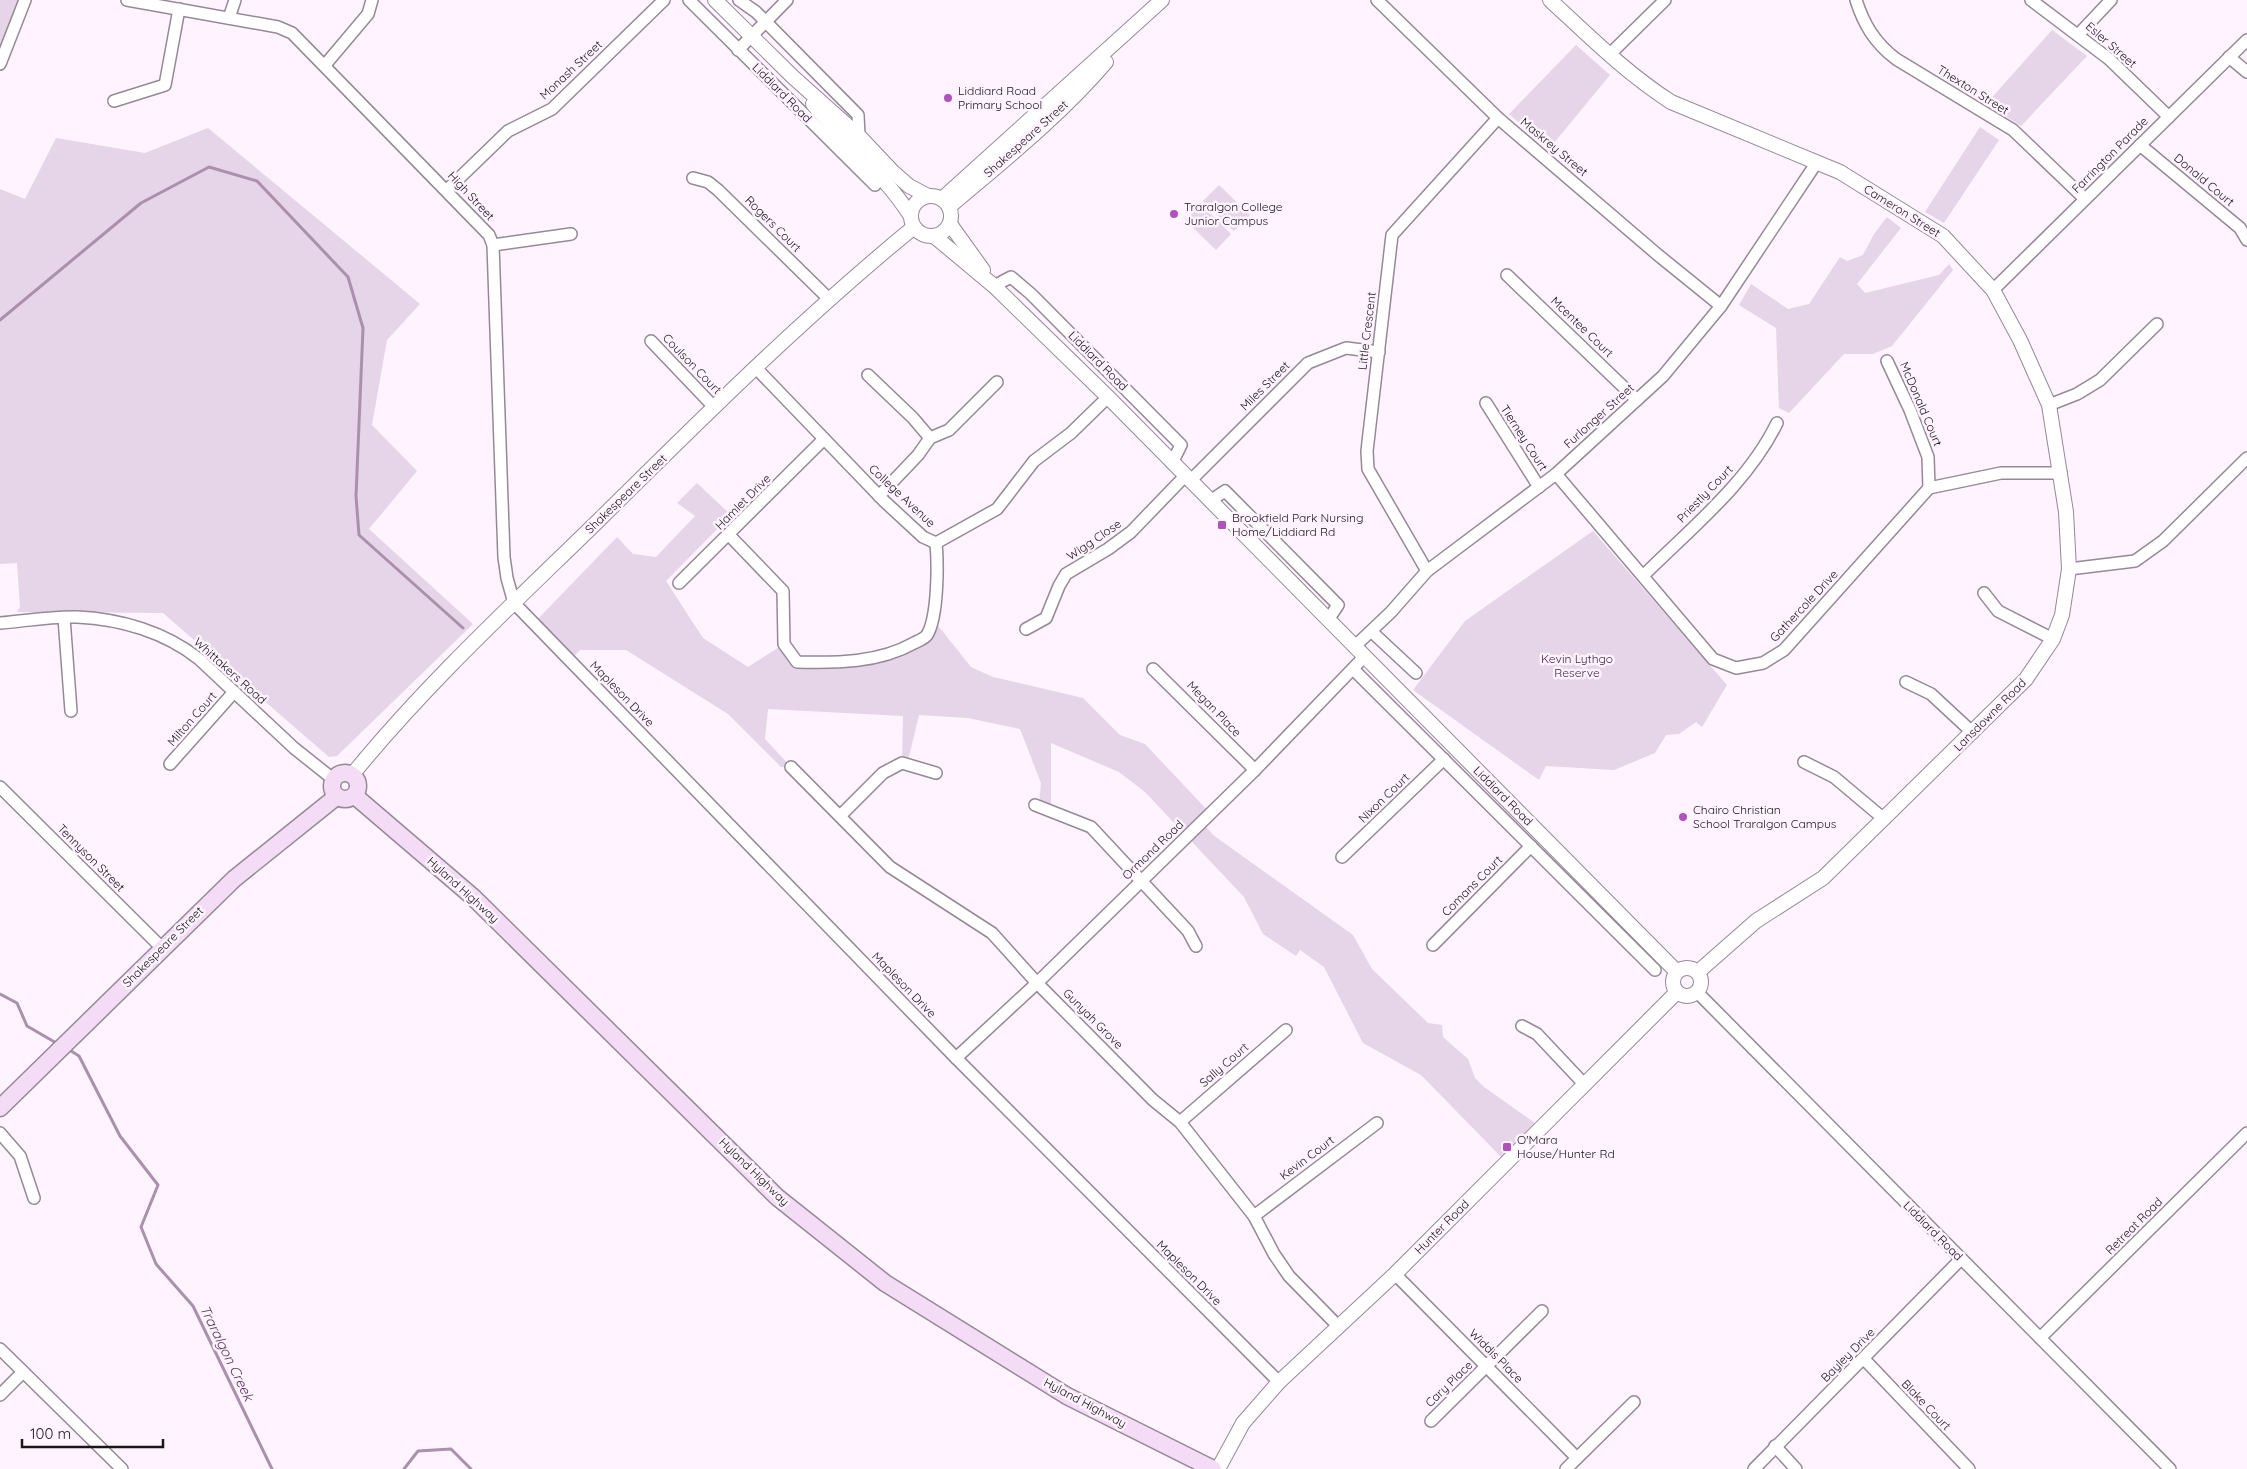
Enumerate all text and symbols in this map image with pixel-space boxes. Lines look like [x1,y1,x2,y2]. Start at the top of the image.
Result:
street label: Esler Street [2083,18,2140,71]
street label: Monash Street [536,37,605,102]
street label: Liddiard Road [749,60,815,126]
street label: Thexton Street [1935,62,2012,118]
place label: Liddiard Road Primary School [958,83,1042,112]
marker: Liddiard Road Primary School [942,92,954,104]
street label: Shakespeare Street [981,97,1071,180]
street label: Farrington Parade [2068,113,2151,196]
street label: Maskrey Street [1518,114,1591,179]
street label: Donald Court [2171,150,2237,209]
street label: High Street [445,168,498,223]
street label: Cameron Street [1861,181,1943,240]
street label: Rogers Court [742,192,805,255]
place label: Traralgon College Junior Campus [1184,199,1283,228]
marker: Traralgon College Junior Campus [1168,208,1180,220]
street label: Little Crescent [1354,291,1379,371]
street label: Mcentee Court [1548,293,1617,360]
street label: Liddiard Road [1065,328,1131,394]
street label: Coulson Court [660,330,725,397]
street label: Miles Street [1237,358,1292,413]
street label: McDonald Court [1897,359,1946,448]
street label: Furlonger Street [1560,380,1637,451]
street label: Tierney Court [1498,402,1551,474]
street label: Shakespeare Street [582,451,670,537]
street label: College Avenue [866,461,939,530]
street label: Priestly Court [1674,462,1736,526]
street label: Hamlet Drive [712,471,774,533]
place label: Brookfield Park Nursing Home/Liddiard Rd [1232,510,1363,539]
street label: Wigg Close [1064,516,1124,563]
marker: Brookfield Park Nursing Home/Liddiard Rd [1216,519,1228,531]
street label: Gathercole Drive [1766,566,1841,645]
street label: Whittakers Road [191,634,270,707]
park label: Kevin Lythgo Reserve [1541,651,1613,680]
street label: Mapleson Drive [587,658,658,730]
street label: Lansdowne Road [1950,675,2029,754]
street label: Megan Place [1184,678,1245,740]
street label: Milton Court [164,688,219,749]
street label: Liddiard Road [1470,763,1536,829]
street label: Nixon Court [1355,770,1412,826]
place label: Chairo Christian School Traralgon Campus [1693,802,1837,831]
marker: Chairo Christian School Traralgon Campus [1677,811,1689,823]
street label: Ormond Road [1119,817,1186,883]
street label: Tennyson Street [55,821,128,894]
street label: Comans Court [1438,852,1505,919]
street label: Hyland Highway [424,853,502,926]
street label: Shakespeare Street [119,903,206,990]
street label: Mapleson Drive [869,949,940,1021]
street label: Gunyah Grove [1060,985,1127,1052]
street label: Sally Court [1196,1039,1251,1090]
street label: Kevin Court [1277,1132,1337,1183]
place label: O'Mara House/Hunter Rd [1517,1132,1615,1161]
street label: Hyland Highway [716,1134,793,1209]
marker: O'Mara House/Hunter Rd [1501,1141,1513,1153]
street label: Retreat Road [2102,1194,2165,1257]
street label: Hunter Road [1411,1196,1472,1257]
street label: Liddiard Road [1900,1198,1966,1264]
street label: Mapleson Drive [1154,1237,1225,1308]
water label: Traralgon Creek [196,1302,259,1405]
street label: Bayley Drive [1818,1324,1878,1385]
street label: Widdis Place [1466,1325,1527,1386]
street label: Cary Place [1422,1357,1476,1410]
street label: Hyland Highway [1041,1374,1129,1431]
street label: Blake Court [1899,1376,1954,1433]
scale bar [22,1416,164,1448]
text: 100 m [30,1424,71,1443]

